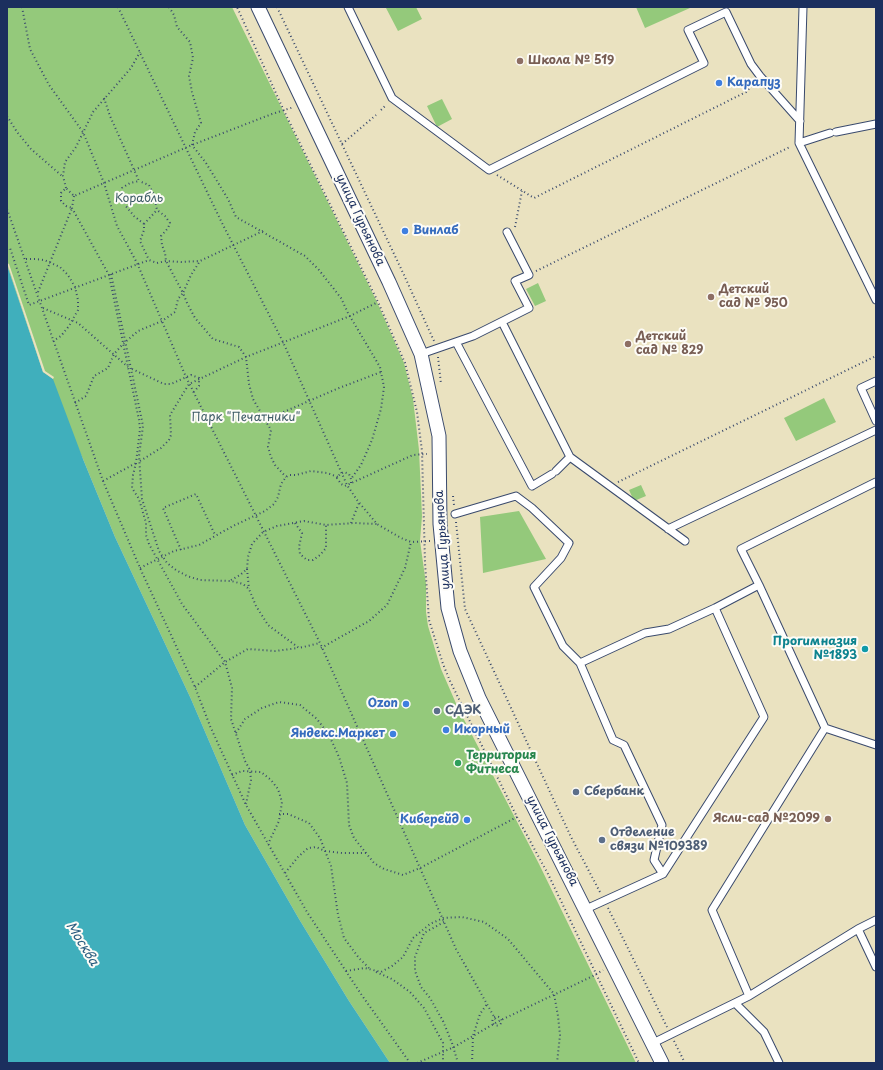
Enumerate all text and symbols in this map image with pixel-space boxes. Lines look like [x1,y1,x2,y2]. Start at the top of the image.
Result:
place label: Школа № 519 [528,54,614,68]
marker: Школа № 519 [515,56,525,66]
place label: Карапуз [727,76,781,90]
marker: Карапуз [714,78,724,88]
street label: улица Гурьянова [332,172,388,268]
park label: Корабль [115,192,163,206]
place label: Винлаб [413,224,459,238]
marker: Винлаб [400,226,410,236]
place label: Детский сад № 950 [719,283,788,311]
marker: Детский сад № 950 [706,292,716,302]
place label: Детский сад № 829 [636,330,703,358]
marker: Детский сад № 829 [623,339,633,349]
park label: Парк "Печатники" [192,411,300,425]
street label: улица Гурьянова [432,490,454,590]
place label: Прогимназия №1893 [773,635,857,663]
marker: Прогимназия №1893 [860,644,870,654]
place label: Ozon [368,697,398,711]
marker: Ozon [401,699,411,709]
place label: СДЭК [445,704,481,718]
marker: СДЭК [432,706,442,716]
place label: Икорный [454,723,510,737]
marker: Икорный [441,725,451,735]
place label: Яндекс.Маркет [291,727,385,741]
marker: Яндекс.Маркет [388,729,398,739]
place label: Территория Фитнеса [466,749,536,777]
marker: Территория Фитнеса [453,758,463,768]
place label: Сбербанк [584,785,644,799]
marker: Сбербанк [571,787,581,797]
street label: улица Гурьянова [523,793,581,889]
place label: Ясли-сад №2099 [713,812,820,826]
place label: Киберейд [400,813,459,827]
marker: Ясли-сад №2099 [823,814,833,824]
marker: Киберейд [462,815,472,825]
place label: Отделение связи №109389 [610,826,707,854]
marker: Отделение связи №109389 [597,835,607,845]
water label: Москва [62,919,102,969]

